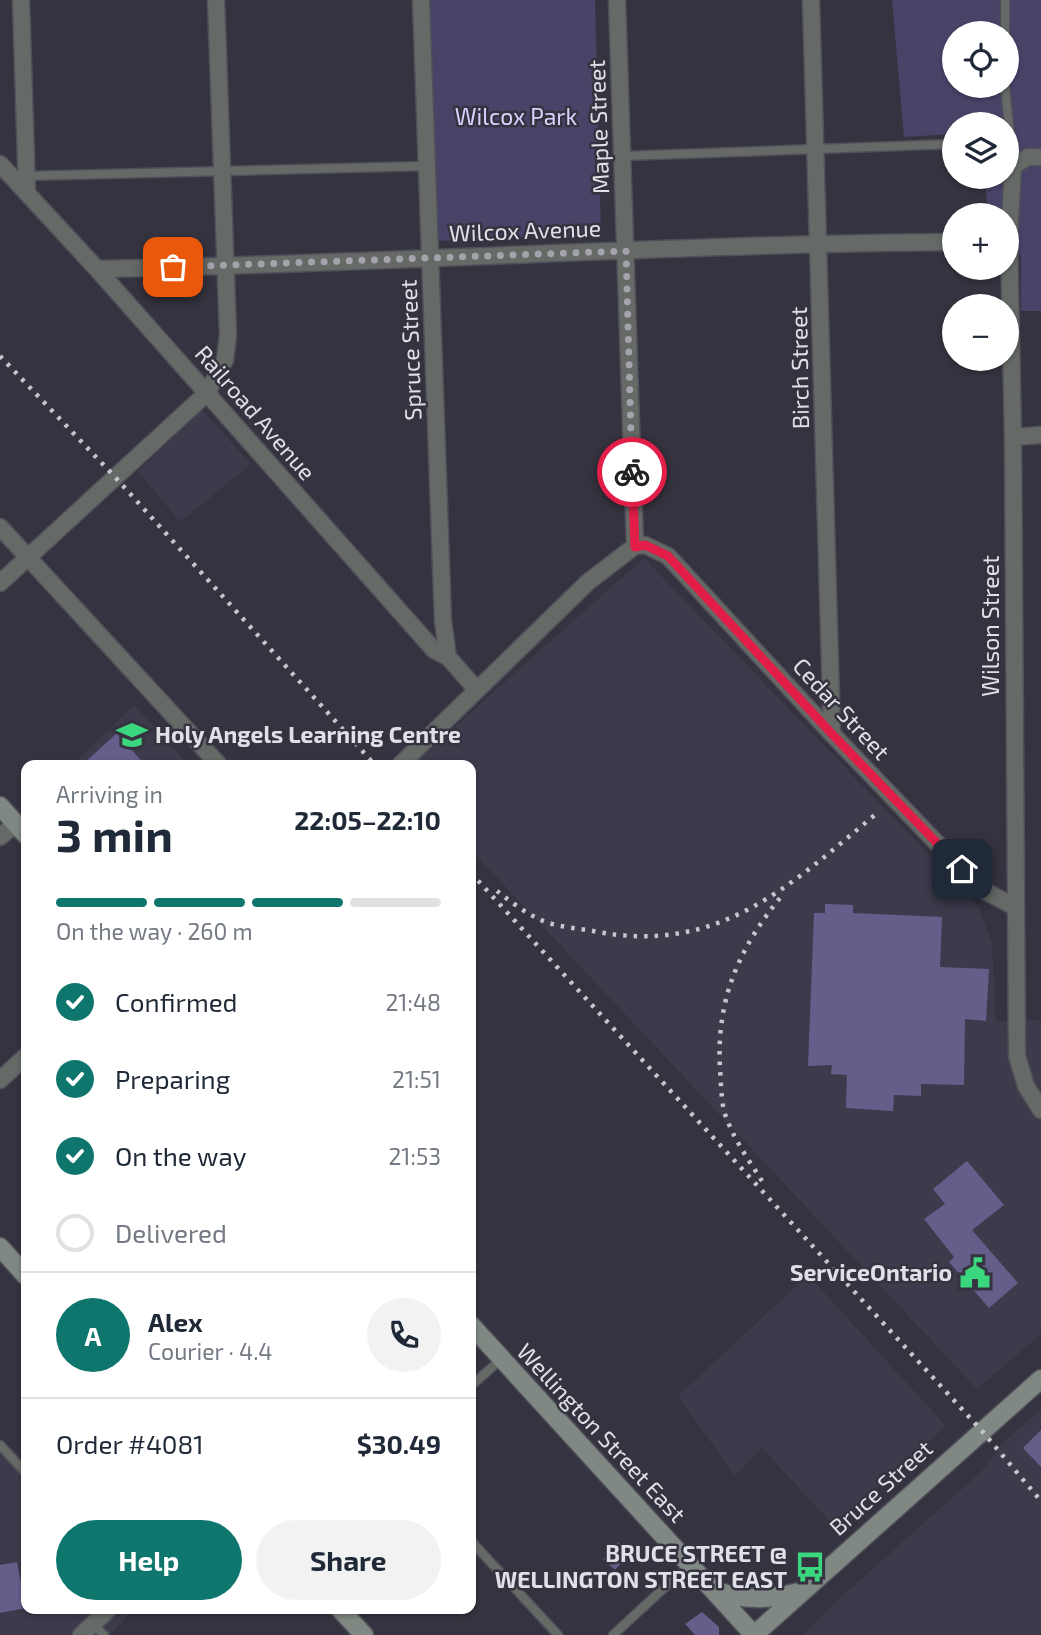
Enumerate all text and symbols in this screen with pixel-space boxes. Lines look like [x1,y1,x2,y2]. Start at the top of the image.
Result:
map controls [942,21,1019,371]
button: locate [942,21,1019,98]
street label: Maple Street [582,59,614,195]
park label: Wilcox Park [455,102,578,130]
button: layers [942,112,1019,189]
button: + [942,203,1019,280]
street label: Wilcox Avenue [449,213,601,247]
pin [143,237,203,297]
icon: bag [154,248,192,286]
street label: Spruce Street [394,279,426,421]
button: − [942,294,1019,371]
street label: Birch Street [784,306,814,430]
street label: Railroad Avenue [190,339,322,485]
courier [597,437,667,507]
icon: bike [613,453,651,491]
street label: Wilson Street [976,555,1004,697]
street label: Cedar Street [787,652,896,765]
school or university icon: Holy Angels Learning Centre [115,718,149,752]
place label: Holy Angels Learning Centre [155,720,461,748]
text: Arriving in [56,780,163,808]
text: 22:05–22:10 [294,804,441,835]
text: 3 min [56,806,173,861]
pin [932,839,992,899]
icon: home [943,850,981,888]
text: On the way · 260 m [56,917,253,945]
icon: check [56,983,94,1021]
text: Confirmed [115,986,238,1017]
text: 21:48 [385,988,441,1016]
icon: check [56,1060,94,1098]
text: Preparing [115,1063,230,1094]
text: 21:51 [392,1065,441,1093]
icon: check [56,1137,94,1175]
text: On the way [115,1140,246,1171]
text: 21:53 [388,1142,441,1170]
text: Delivered [115,1217,227,1248]
public building icon: ServiceOntario [958,1256,992,1290]
place label: ServiceOntario [790,1258,952,1286]
button: phone [367,1298,441,1372]
text: Alex [148,1306,203,1337]
text: A [85,1320,101,1351]
text: Courier · 4.4 [148,1337,272,1365]
street label: Wellington Street East [511,1337,692,1528]
text: Order #4081 [56,1428,204,1459]
text: $30.49 [357,1428,441,1459]
street label: Bruce Street [823,1434,938,1541]
button: Help [56,1520,242,1600]
button: Share [256,1520,441,1600]
place label: BRUCE STREET @ WELLINGTON STREET EAST [495,1539,787,1593]
bus stop icon: BRUCE STREET @ WELLINGTON STREET EAST [793,1550,827,1584]

